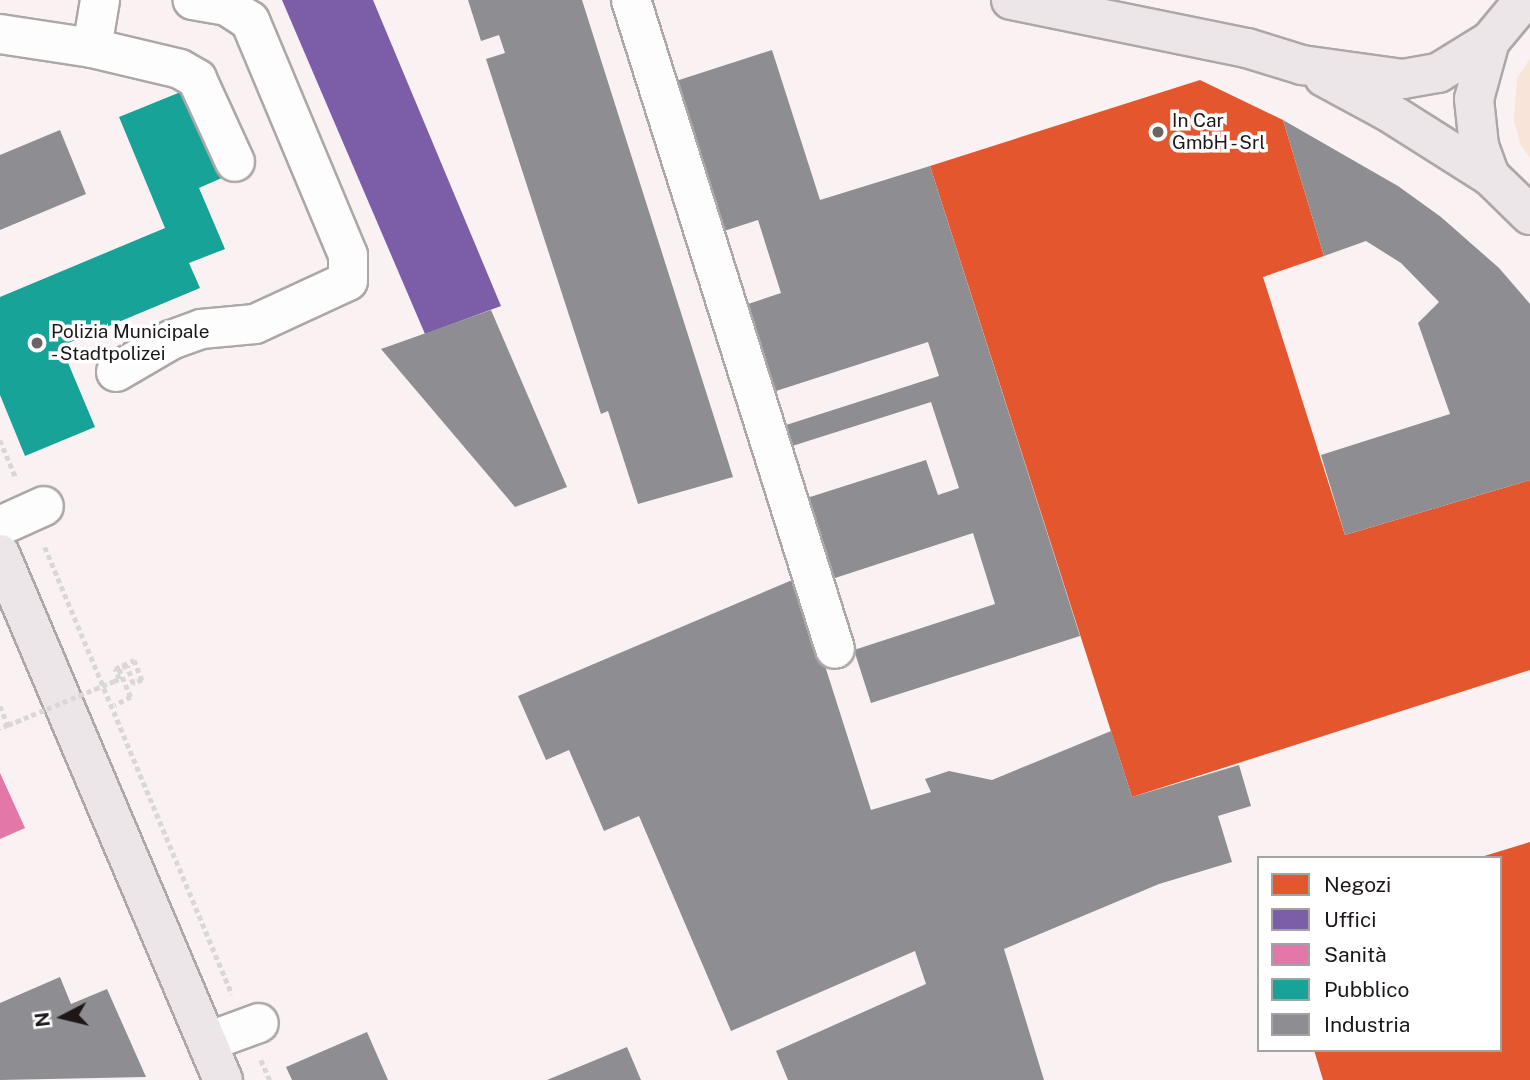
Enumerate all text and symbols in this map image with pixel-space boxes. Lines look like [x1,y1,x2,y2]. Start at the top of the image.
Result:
place label: In Car GmbH - Srl [1172,110,1270,154]
marker: In Car GmbH - Srl [1150,124,1166,140]
place label: Polizia Municipale - Stadtpolizei [51,321,209,365]
marker: Polizia Municipale - Stadtpolizei [29,335,45,351]
legend [1257,856,1502,1052]
text: Negozi [1324,872,1391,897]
text: Uffici [1324,907,1376,932]
text: Sanità [1324,942,1387,967]
text: Pubblico [1324,977,1409,1002]
north arrow [28,982,98,1052]
text: N [30,1011,54,1028]
text: Industria [1324,1012,1410,1037]

